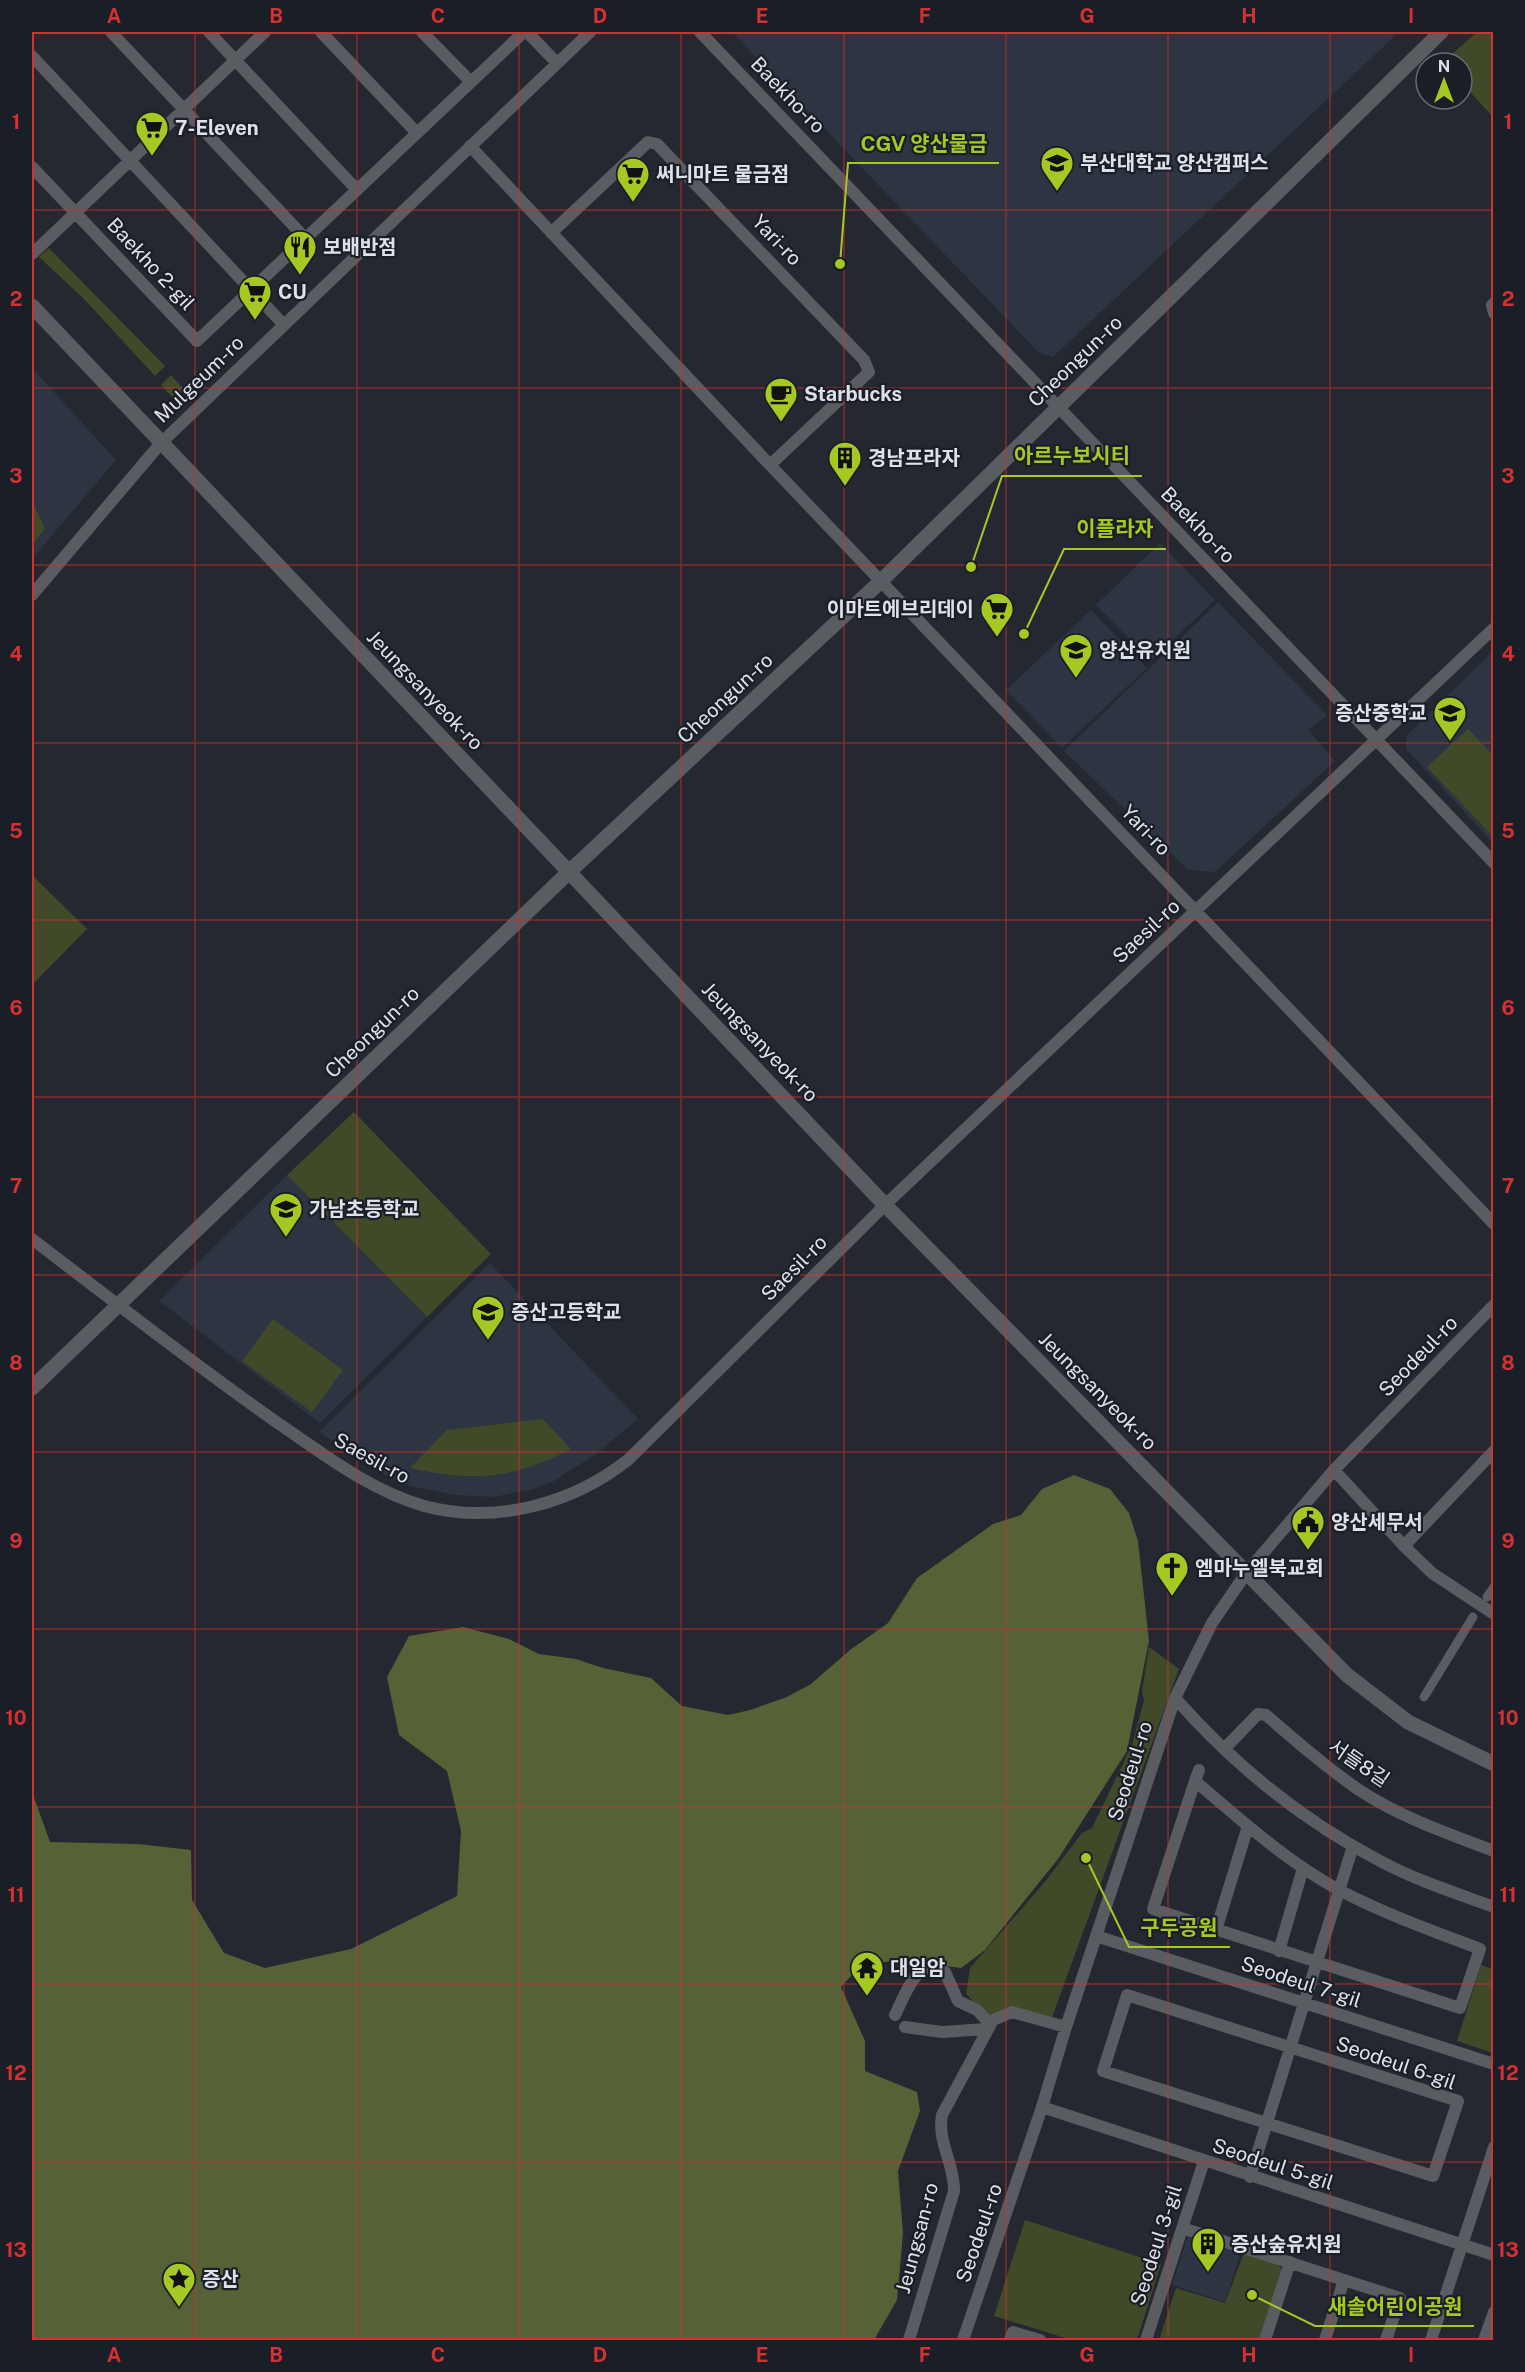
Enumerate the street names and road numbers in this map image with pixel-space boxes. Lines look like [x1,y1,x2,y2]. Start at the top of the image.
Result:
street label: Baekho-ro [746,52,830,138]
street label: Yari-ro [747,210,807,270]
street label: Baekho 2-gil [102,213,200,315]
street label: Cheongun-ro [1023,310,1127,412]
street label: Mulgeum-ro [149,331,249,427]
street label: Baekho-ro [1156,482,1240,568]
street label: Jeungsanyeok-ro [362,625,488,755]
street label: Cheongun-ro [672,648,778,748]
street label: Yari-ro [1116,800,1176,860]
street label: Saesil-ro [1107,894,1185,968]
street label: Jeungsanyeok-ro [697,977,823,1107]
street label: Cheongun-ro [320,981,424,1083]
street label: Saesil-ro [756,1230,832,1306]
street label: Seodeul-ro [1374,1311,1462,1401]
street label: Jeungsanyeok-ro [1034,1327,1162,1455]
street label: Saesil-ro [330,1427,414,1489]
street label: Seodeul-ro [1103,1718,1157,1824]
street label: 서들8길 [1324,1734,1394,1792]
street label: Seodeul 7-gil [1238,1951,1364,2013]
street label: Seodeul 6-gil [1333,2031,1459,2095]
street label: Seodeul 5-gil [1209,2133,1337,2195]
street label: Jeungsan-ro [891,2180,943,2296]
street label: Seodeul-ro [951,2180,1007,2286]
street label: Seodeul 3-gil [1125,2182,1187,2308]

